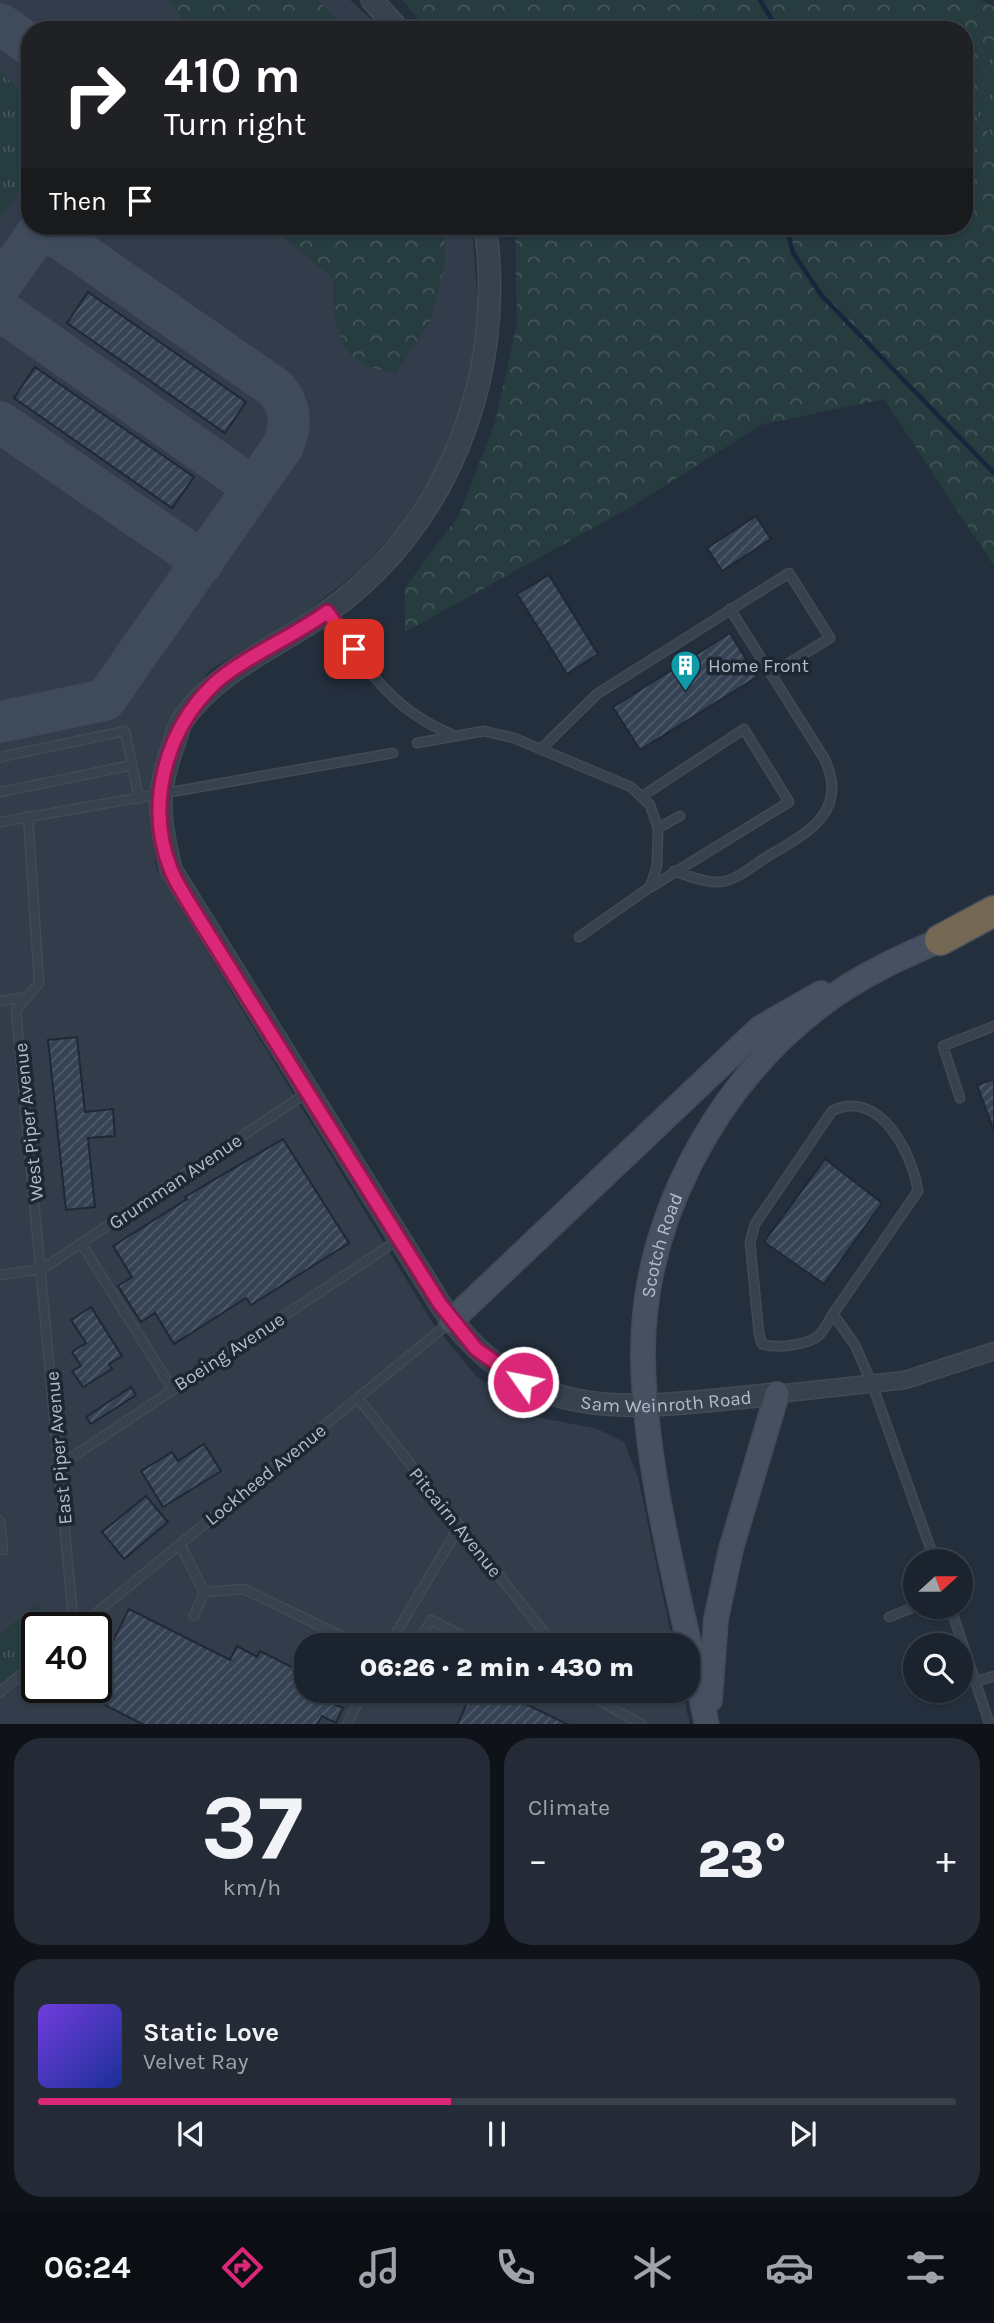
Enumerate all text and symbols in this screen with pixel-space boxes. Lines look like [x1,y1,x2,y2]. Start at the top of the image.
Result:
text: 410 m [164,47,301,104]
icon: right [49,49,140,140]
text: Turn right [164,106,306,143]
icon: arrive [121,182,159,220]
text: Then [49,186,107,217]
pin [324,619,384,679]
icon: arrive [335,630,373,668]
building icon: Home Front [668,648,702,692]
place label: Home Front [708,655,809,677]
street label: West Piper Avenue [10,1042,48,1202]
street label: Grumman Avenue [105,1129,246,1234]
street label: Scotch Road [637,1190,688,1299]
street label: Boeing Avenue [170,1308,289,1396]
position arrow [486,1345,560,1419]
street label: East Piper Avenue [41,1370,77,1525]
street label: Sam Weinroth Road [579,1386,753,1417]
street label: Lockheed Avenue [201,1419,330,1530]
street label: Pitcairn Avenue [404,1463,506,1582]
north arrow [903,1549,973,1619]
map controls [903,1549,973,1703]
speed limit sign: 40 [21,1612,112,1703]
button: search [903,1633,973,1703]
text: 06:26 · 2 min · 430 m [360,1652,634,1683]
text: 37 [201,1775,303,1881]
text: Climate [528,1794,610,1821]
text: 23° [697,1829,787,1890]
text: − [528,1838,548,1883]
text: + [936,1838,956,1883]
text: km/h [223,1874,281,1901]
text: Static Love [143,2017,279,2048]
text: Velvet Ray [143,2048,248,2075]
icon: previous [172,2115,210,2153]
icon: pause [478,2115,516,2153]
icon: next [784,2115,822,2153]
icon: directions [218,2243,267,2292]
icon: music [355,2243,404,2292]
icon: phone [491,2243,540,2292]
icon: climate [628,2243,677,2292]
icon: car [765,2243,814,2292]
icon: filters [901,2243,950,2292]
text: 06:24 [44,2249,131,2286]

